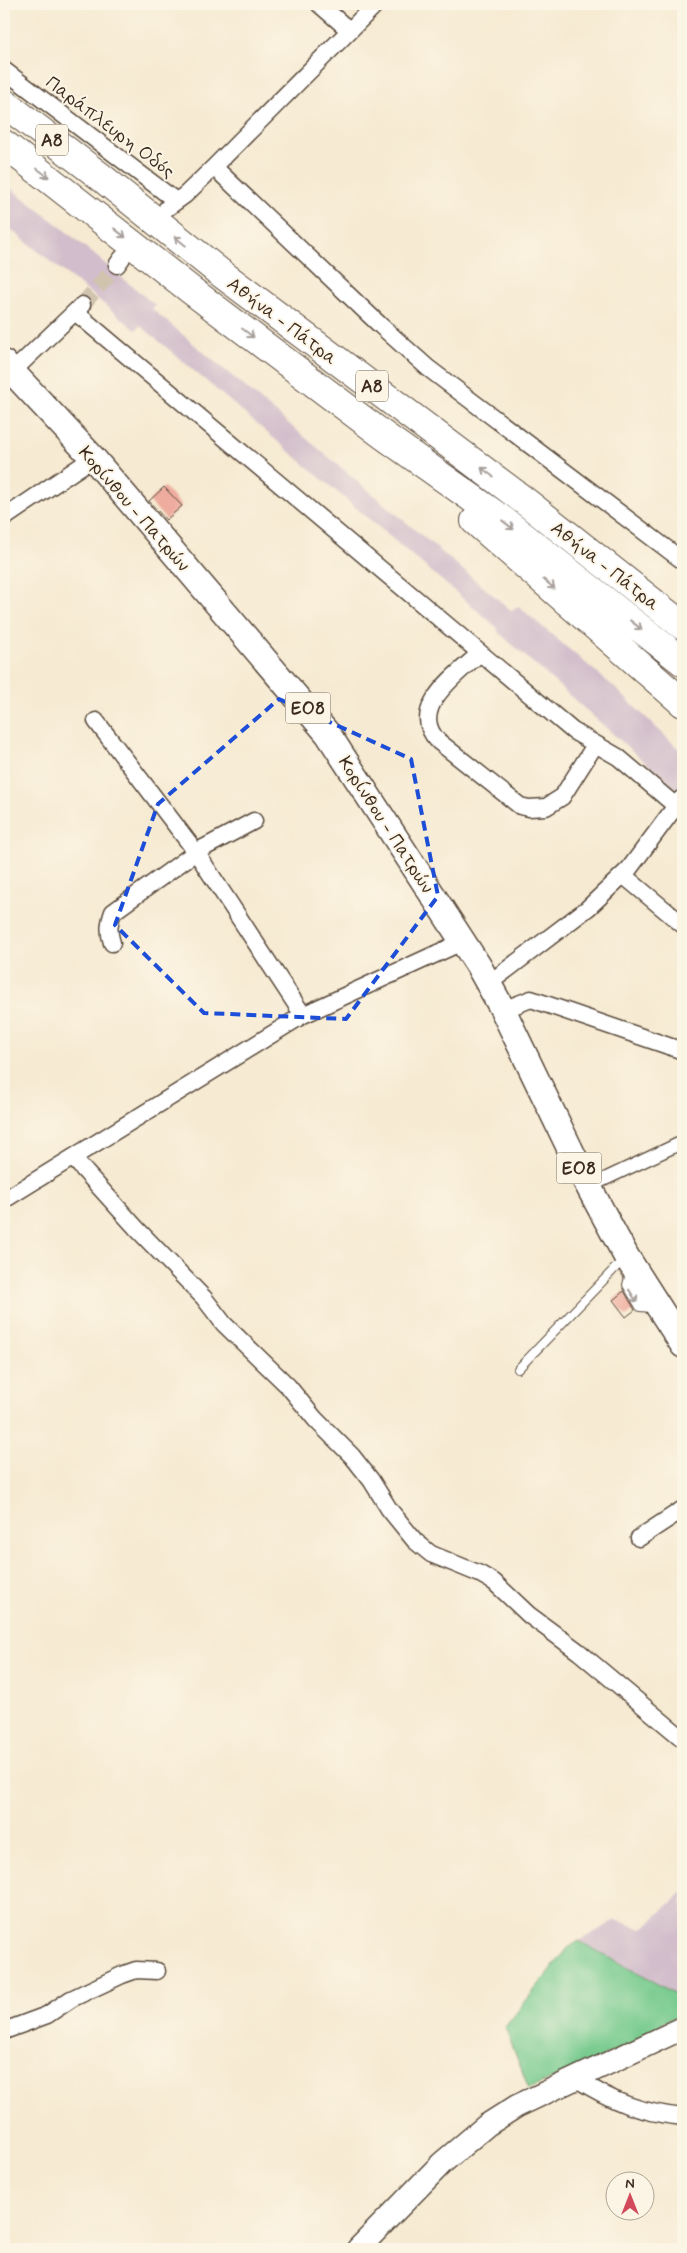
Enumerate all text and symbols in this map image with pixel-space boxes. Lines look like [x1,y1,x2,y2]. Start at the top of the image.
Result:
street label: Παράπλευρη Οδός [40,70,180,184]
road number: Α8 [36,124,68,156]
one-way arrow [36,168,49,179]
one-way arrow [113,228,126,239]
one-way arrow [174,235,187,246]
street label: Αθήνα - Πάτρα [222,272,342,371]
one-way arrow [241,328,255,338]
road number: Α8 [356,371,388,402]
street label: Κορίνθου - Πατρών [72,441,195,577]
one-way arrow [481,467,494,478]
street label: Αθήνα - Πάτρα [545,516,665,617]
one-way arrow [501,519,514,530]
one-way arrow [543,579,556,590]
one-way arrow [629,619,642,630]
road number: ΕΟ8 [286,692,330,724]
street label: Κορίνθου - Πατρών [332,751,439,898]
road number: ΕΟ8 [556,1152,602,1184]
one-way arrow [629,1288,639,1302]
north arrow [604,2170,654,2220]
text: N [625,2175,635,2193]

